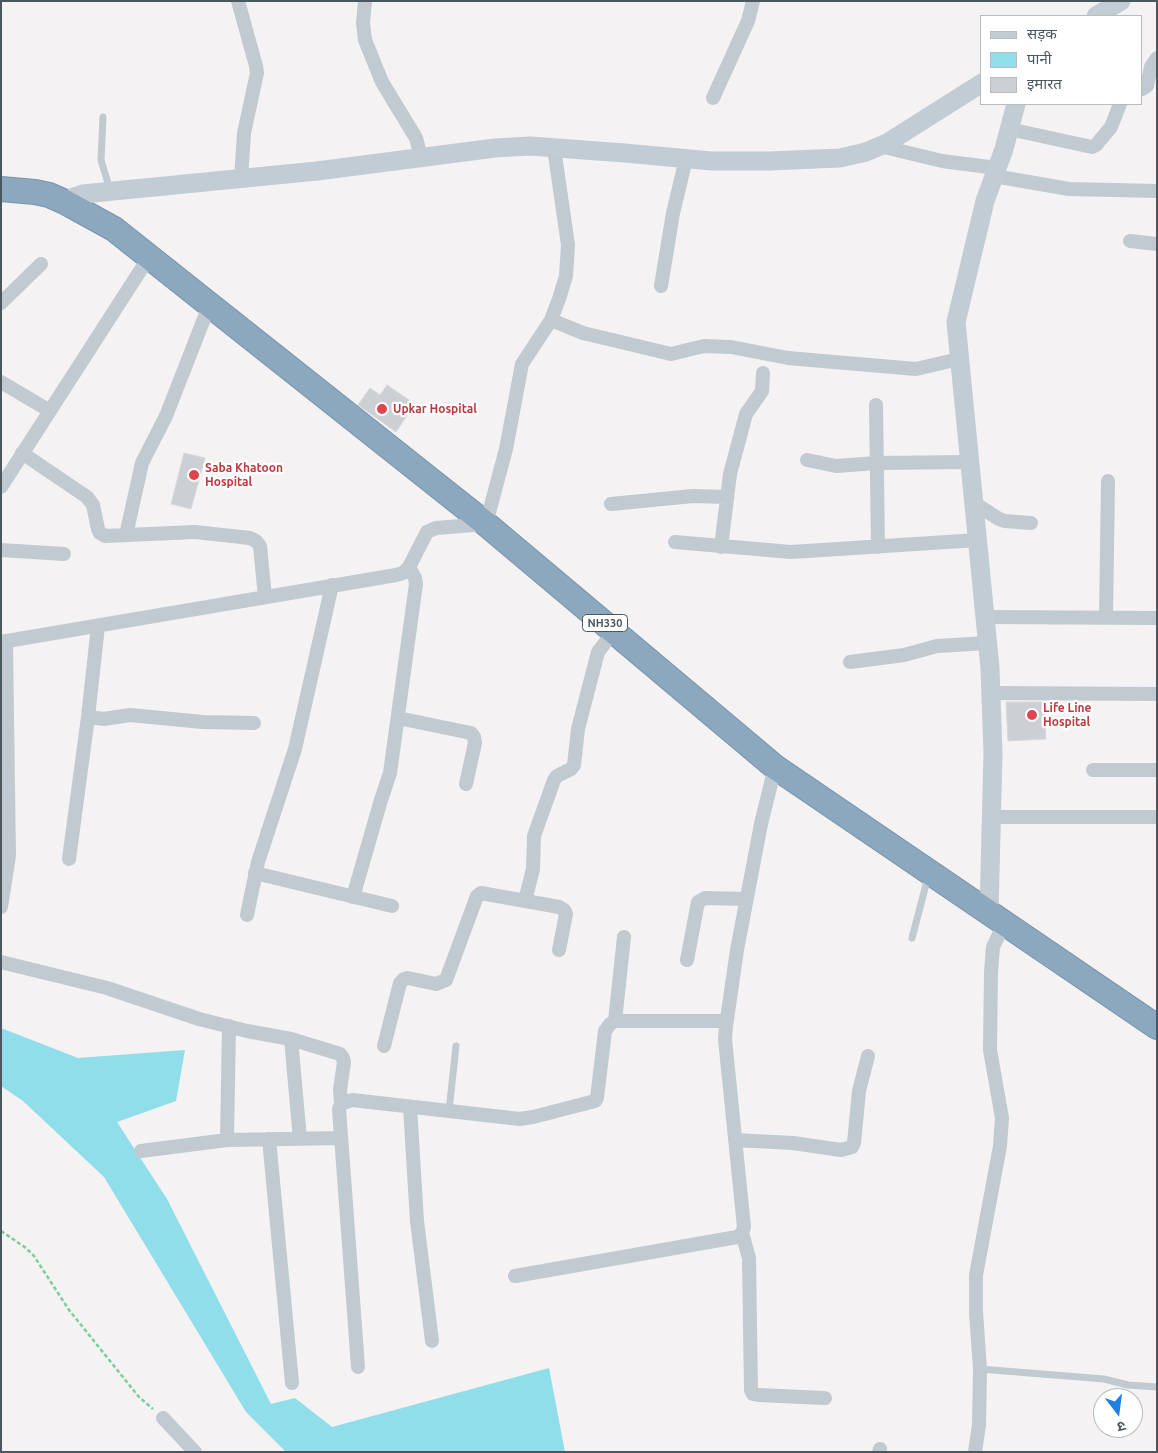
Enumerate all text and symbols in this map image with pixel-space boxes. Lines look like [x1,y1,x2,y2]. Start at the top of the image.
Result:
legend [980,15,1143,105]
text: सड़क [1027,25,1057,42]
text: पानी [1027,50,1052,67]
text: इमारत [1027,75,1062,92]
marker: Upkar Hospital [375,402,389,416]
place label: Upkar Hospital [393,402,477,416]
place label: Saba Khatoon Hospital [205,461,283,489]
marker: Saba Khatoon Hospital [187,468,201,482]
road number: NH330 [582,614,628,632]
place label: Life Line Hospital [1043,701,1091,729]
marker: Life Line Hospital [1025,708,1039,722]
north arrow [1093,1388,1143,1438]
text: उ [1116,1418,1128,1435]

